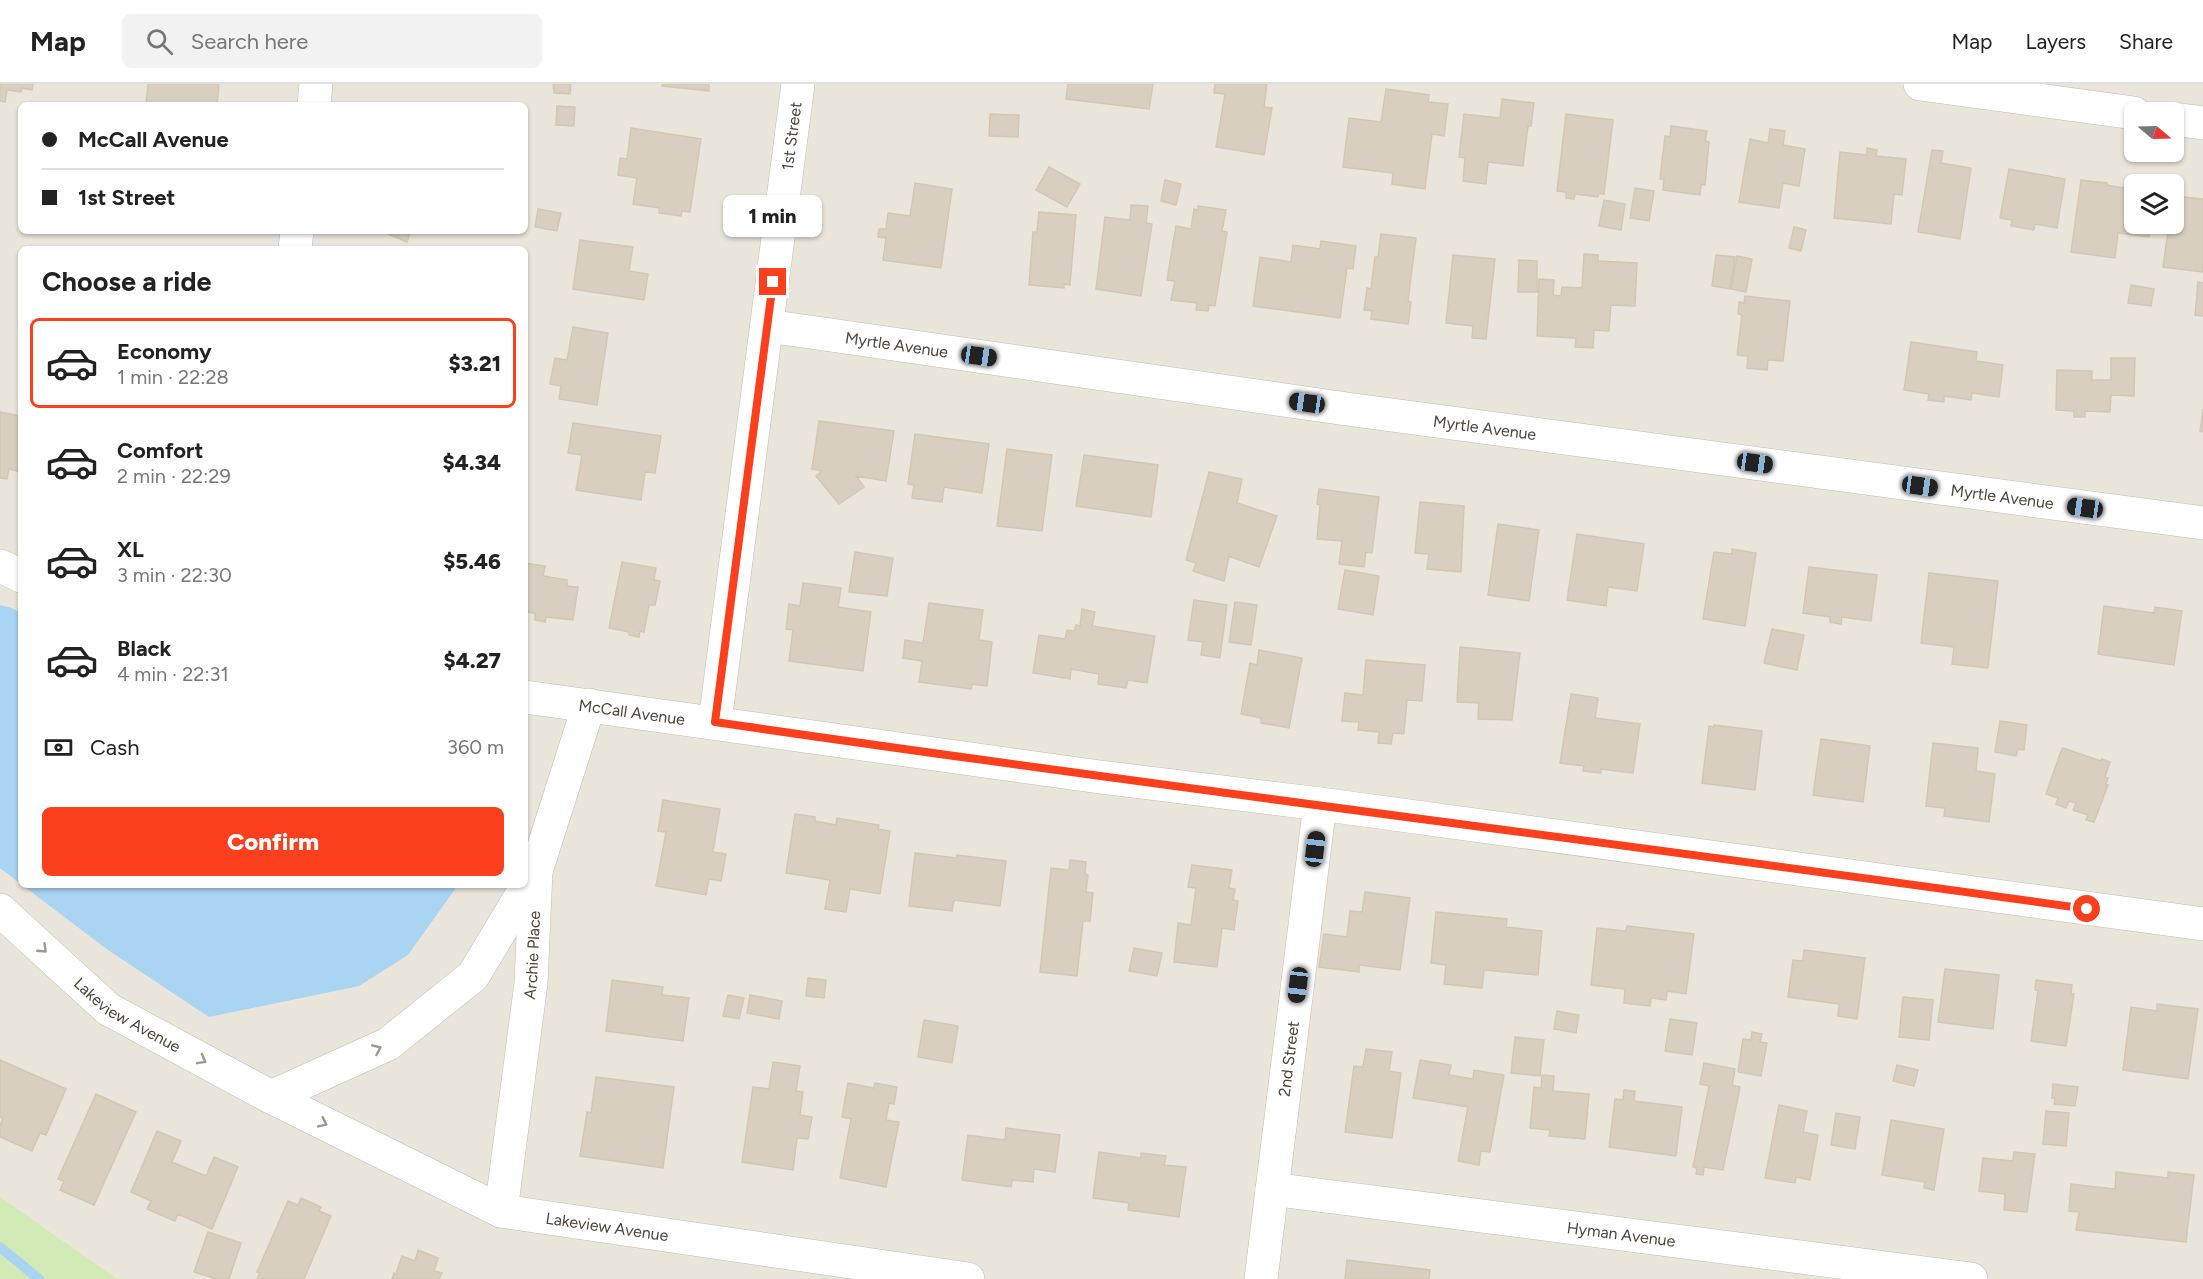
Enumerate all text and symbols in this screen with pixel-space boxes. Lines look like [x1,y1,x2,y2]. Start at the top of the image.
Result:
search box [122,14,542,68]
text: Map [30,24,86,58]
icon: search [143,25,176,58]
text: Search here [191,28,308,55]
text: Map [1952,29,1992,54]
text: Layers [2025,29,2086,54]
text: Share [2119,29,2173,54]
street label: 1st Street [778,101,806,171]
north arrow [2124,102,2184,162]
map controls [2124,102,2184,234]
text: McCall Avenue [78,126,229,153]
button: layers [2124,174,2184,234]
text: 1st Street [78,184,175,211]
callout: 1 min [724,195,822,237]
text: 1 min [749,204,796,228]
text: Choose a ride [42,265,211,298]
route end [759,268,786,295]
street label: Myrtle Avenue [844,328,950,362]
icon: car [45,336,99,390]
text: Economy [117,338,212,365]
car [960,345,998,367]
text: $3.21 [448,350,501,377]
text: 1 min · 22:28 [117,365,229,389]
car [1288,392,1326,414]
street label: Myrtle Avenue [1432,412,1538,444]
icon: car [45,435,99,489]
text: Comfort [117,437,203,464]
text: $4.34 [443,449,501,476]
car [1736,452,1774,474]
text: 2 min · 22:29 [117,464,231,488]
car [1901,475,1939,497]
street label: Myrtle Avenue [1949,481,2055,513]
car [2066,497,2104,519]
icon: car [45,534,99,588]
text: XL [117,536,144,563]
text: $5.46 [443,548,501,575]
text: 3 min · 22:30 [117,563,232,587]
icon: car [45,633,99,687]
text: Black [117,635,171,662]
text: $4.27 [444,647,501,674]
text: 4 min · 22:31 [117,662,229,686]
street label: McCall Avenue [578,696,687,729]
icon: cash [42,731,75,764]
text: Cash [90,734,140,761]
text: 360 m [447,735,504,759]
button: Confirm [42,807,504,876]
car [1304,830,1326,868]
route start [2073,895,2100,922]
street label: Archie Place [520,910,544,1000]
one-way arrow [37,942,47,953]
car [1287,966,1309,1004]
street label: Lakeview Avenue [70,974,184,1057]
street label: 2nd Street [1275,1020,1303,1098]
one-way arrow [371,1044,382,1056]
one-way arrow [196,1053,207,1064]
one-way arrow [317,1116,328,1128]
street label: Lakeview Avenue [544,1209,670,1245]
street label: Hyman Avenue [1566,1218,1677,1251]

